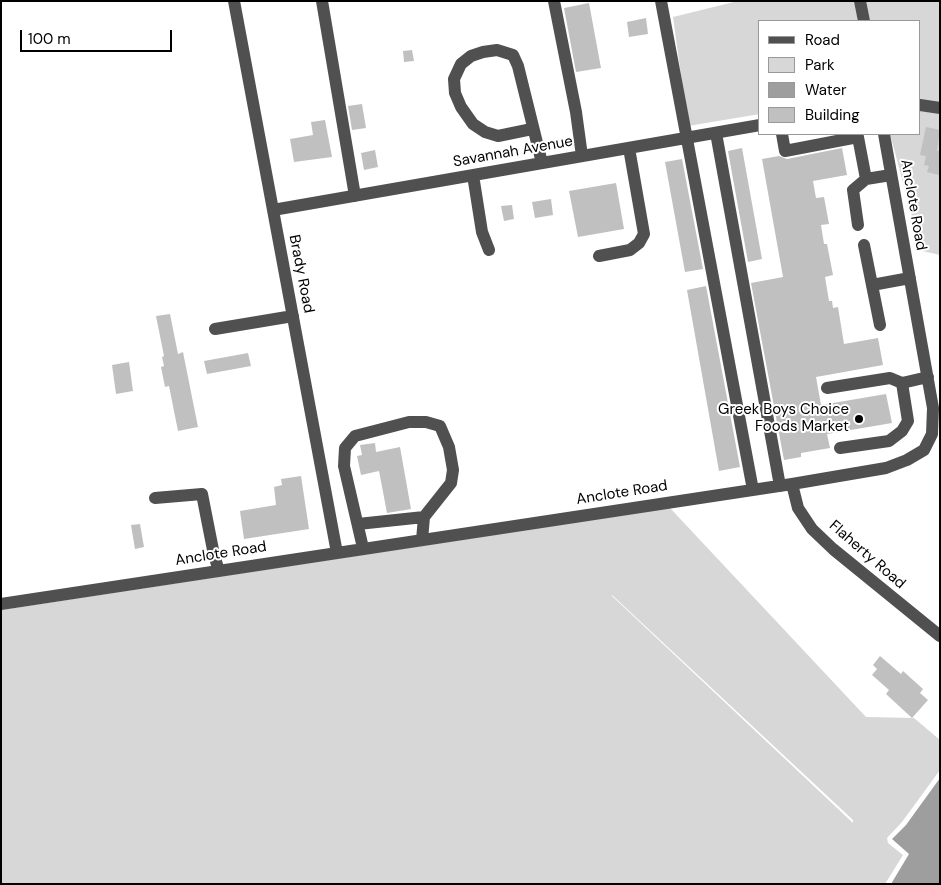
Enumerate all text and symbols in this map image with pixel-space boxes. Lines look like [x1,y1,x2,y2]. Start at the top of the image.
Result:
scale bar [22,20,175,52]
legend [758,20,921,135]
text: 100 m [28,29,71,49]
text: Road [805,30,840,50]
text: Park [805,55,835,75]
text: Water [805,80,846,100]
text: Building [805,105,860,125]
street label: Savannah Avenue [452,133,574,171]
street label: Anclote Road [896,158,930,252]
street label: Brady Road [285,233,317,315]
place label: Greek Boys Choice Foods Market [718,401,849,436]
marker: Greek Boys Choice Foods Market [853,413,865,425]
street label: Anclote Road [575,477,669,509]
street label: Flaherty Road [825,517,909,593]
street label: Anclote Road [174,538,268,570]

